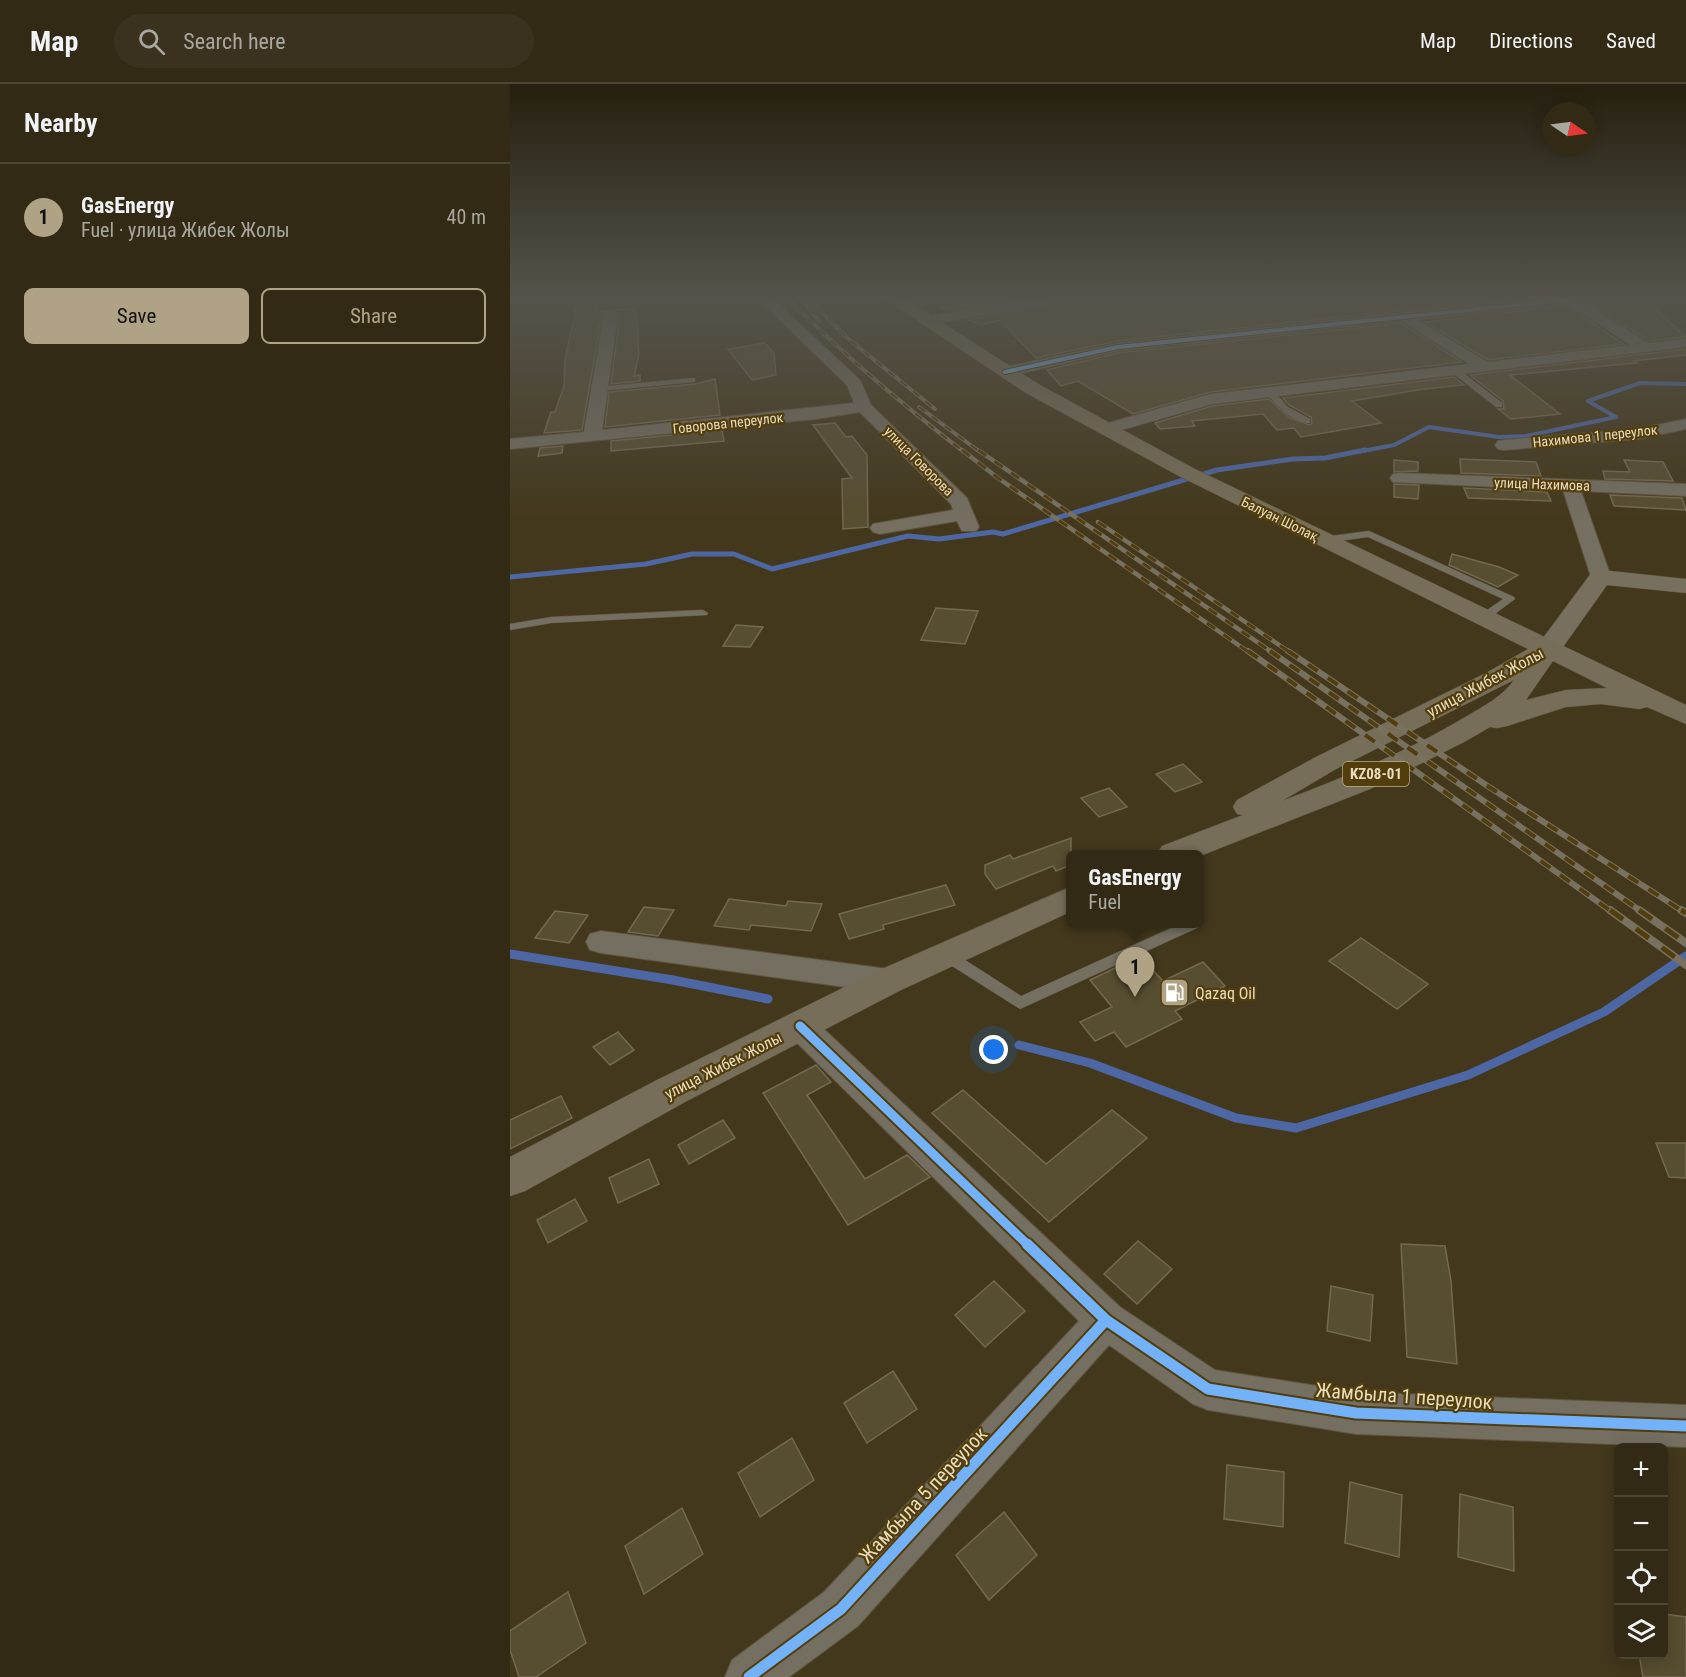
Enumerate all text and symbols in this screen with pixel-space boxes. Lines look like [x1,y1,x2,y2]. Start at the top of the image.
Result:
search box [114,14,534,68]
text: Map [30,25,78,58]
icon: search [135,25,168,58]
text: Search here [183,29,286,54]
text: Map [1420,29,1456,53]
text: Directions [1489,29,1573,53]
text: Saved [1606,29,1656,53]
north arrow [1542,102,1596,156]
text: Nearby [24,108,98,138]
text: GasEnergy [81,193,174,218]
text: 1 [38,205,49,229]
text: 40 m [447,205,486,229]
text: Fuel · улица Жибек Жолы [81,218,290,242]
button: Save [24,288,249,344]
button: Share [261,288,486,344]
street label: Говорова переулок [672,409,784,437]
street label: Нахимова 1 переулок [1532,421,1658,451]
street label: улица Говорова [881,423,957,499]
street label: улица Нахимова [1494,474,1590,494]
street label: Балуан Шолақ [1239,493,1321,545]
street label: улица Жибек Жолы [1424,644,1547,721]
road number: KZ08-01 [1343,762,1409,786]
popup [1066,850,1204,928]
text: GasEnergy [1088,865,1182,890]
text: Fuel [1088,890,1121,914]
pin: 1 [1116,948,1154,997]
fuel station icon: Qazaq Oil [1158,977,1190,1009]
place label: Qazaq Oil [1195,984,1256,1003]
street label: улица Жибек Жолы [661,1028,785,1103]
your location [979,1035,1008,1064]
street label: Жамбыла 1 переулок [1315,1378,1493,1414]
street label: Жамбыла 5 переулок [854,1422,992,1568]
map controls [1614,1443,1668,1659]
button: + [1614,1443,1668,1497]
button: − [1614,1497,1668,1551]
button: locate [1614,1551,1668,1605]
button: layers [1614,1605,1668,1659]

